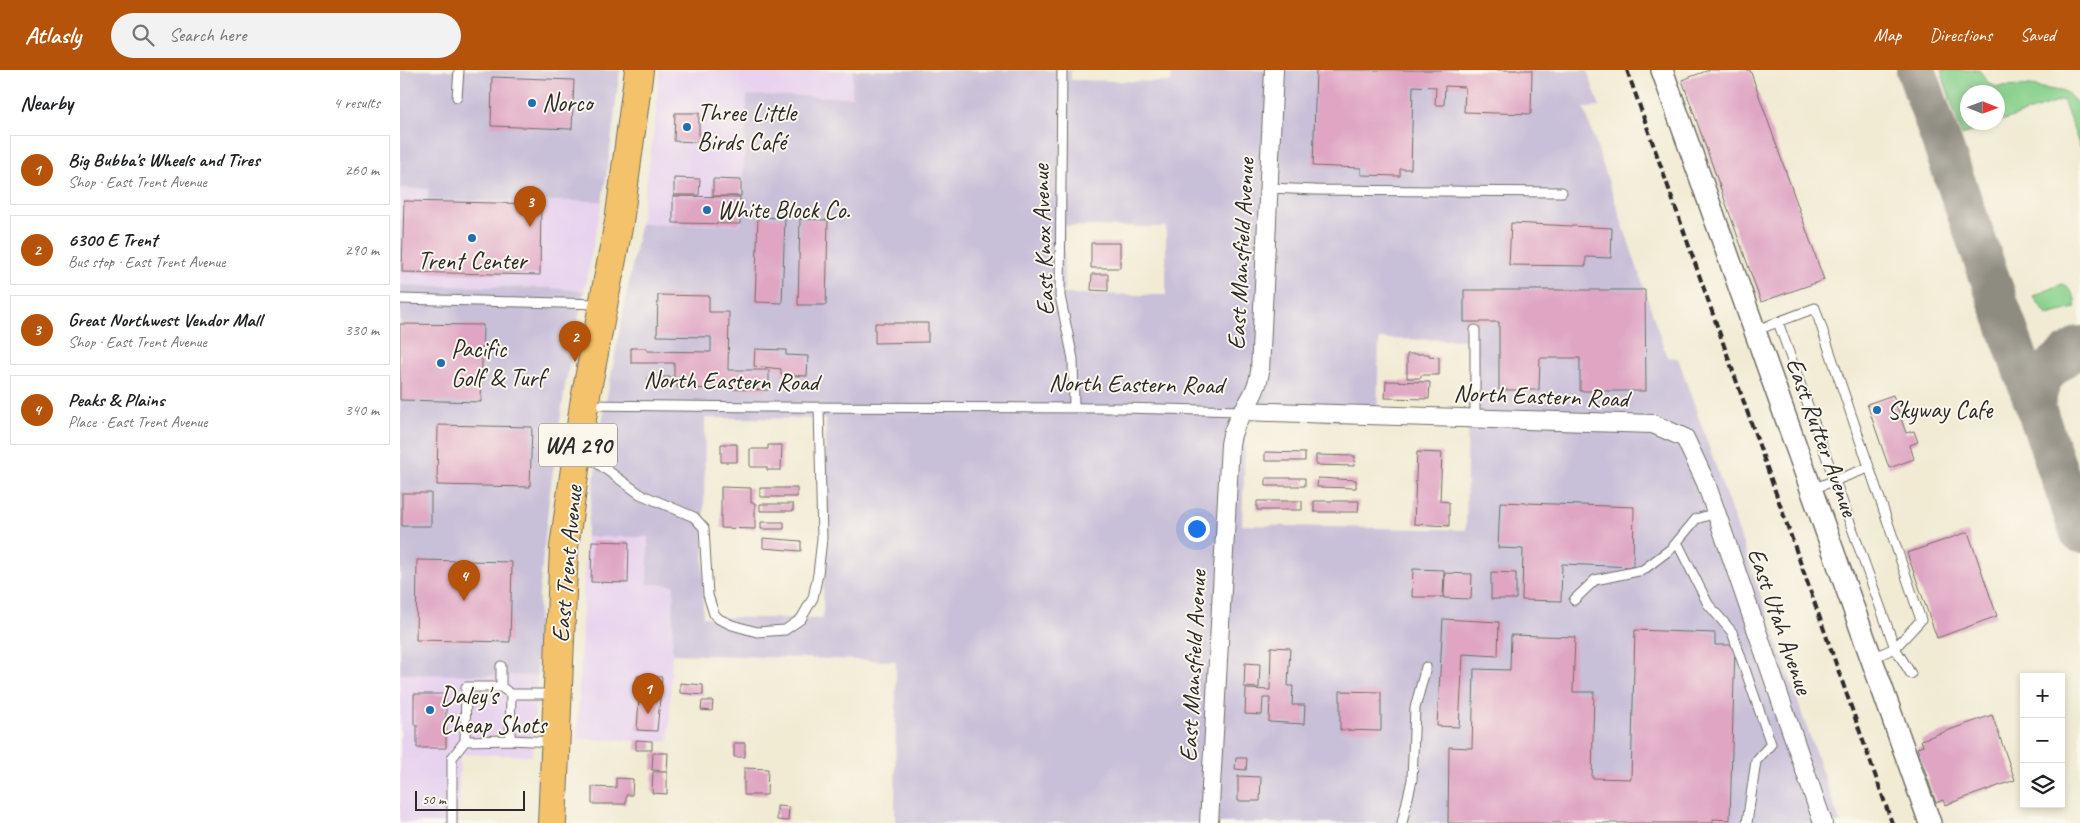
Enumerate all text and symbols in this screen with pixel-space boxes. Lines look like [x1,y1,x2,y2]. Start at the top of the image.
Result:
search box [111,13,461,58]
text: Atlasly [25,20,81,50]
icon: search [129,21,157,49]
text: Search here [169,23,246,47]
text: Map [1874,24,1901,46]
text: Directions [1929,24,1992,46]
text: Saved [2020,24,2055,46]
north arrow [1960,85,2005,130]
place label: Norco [542,87,596,119]
text: Nearby [20,90,73,116]
text: 4 results [333,93,380,113]
marker: Norco [526,97,538,109]
place label: Three Little Birds Café [697,97,798,158]
marker: Three Little Birds Café [681,121,693,133]
text: Big Bubba's Wheels and Tires [68,148,260,172]
street label: East Mansfield Avenue [1220,155,1262,351]
text: 1 [33,160,41,180]
text: 260 m [345,160,379,180]
street label: East Knox Avenue [1024,162,1062,316]
text: Shop · East Trent Avenue [68,172,207,192]
pin: 3 [514,186,546,227]
place label: White Block Co. [717,194,850,226]
marker: White Block Co. [701,204,713,216]
text: 6300 E Trent [68,228,157,252]
marker: Trent Center [466,232,478,244]
text: 2 [33,240,41,260]
text: 290 m [345,240,379,260]
place label: Trent Center [418,245,528,277]
text: Bus stop · East Trent Avenue [68,252,225,272]
text: Great Northwest Vendor Mall [68,308,262,332]
text: 3 [33,320,41,340]
text: 330 m [345,320,379,340]
pin: 2 [559,321,591,362]
text: Shop · East Trent Avenue [68,332,207,352]
place label: Pacific Golf & Turf [451,333,549,394]
street label: East Rutter Avenue [1778,353,1866,522]
marker: Pacific Golf & Turf [435,357,447,369]
street label: North Eastern Road [643,363,823,399]
street label: North Eastern Road [1048,366,1228,402]
street label: North Eastern Road [1453,377,1633,415]
text: Peaks & Plains [68,388,164,412]
place label: Skyway Cafe [1887,394,1994,426]
text: 4 [33,400,41,420]
text: 340 m [345,400,379,420]
marker: Skyway Cafe [1871,404,1883,416]
text: Place · East Trent Avenue [68,412,207,432]
road number: WA 290 [539,424,617,466]
street label: East Trent Avenue [544,482,590,644]
your location [1184,516,1210,542]
street label: East Utah Avenue [1740,544,1821,700]
pin: 4 [448,560,480,601]
street label: East Mansfield Avenue [1172,567,1214,763]
pin: 1 [632,673,664,714]
map controls [2020,673,2065,808]
button: + [2020,673,2065,718]
place label: Daley's Cheap Shots [440,680,549,741]
marker: Daley's Cheap Shots [424,704,436,716]
button: − [2020,718,2065,763]
button: layers [2020,763,2065,808]
scale bar [415,788,525,811]
text: 50 m [422,791,446,808]

